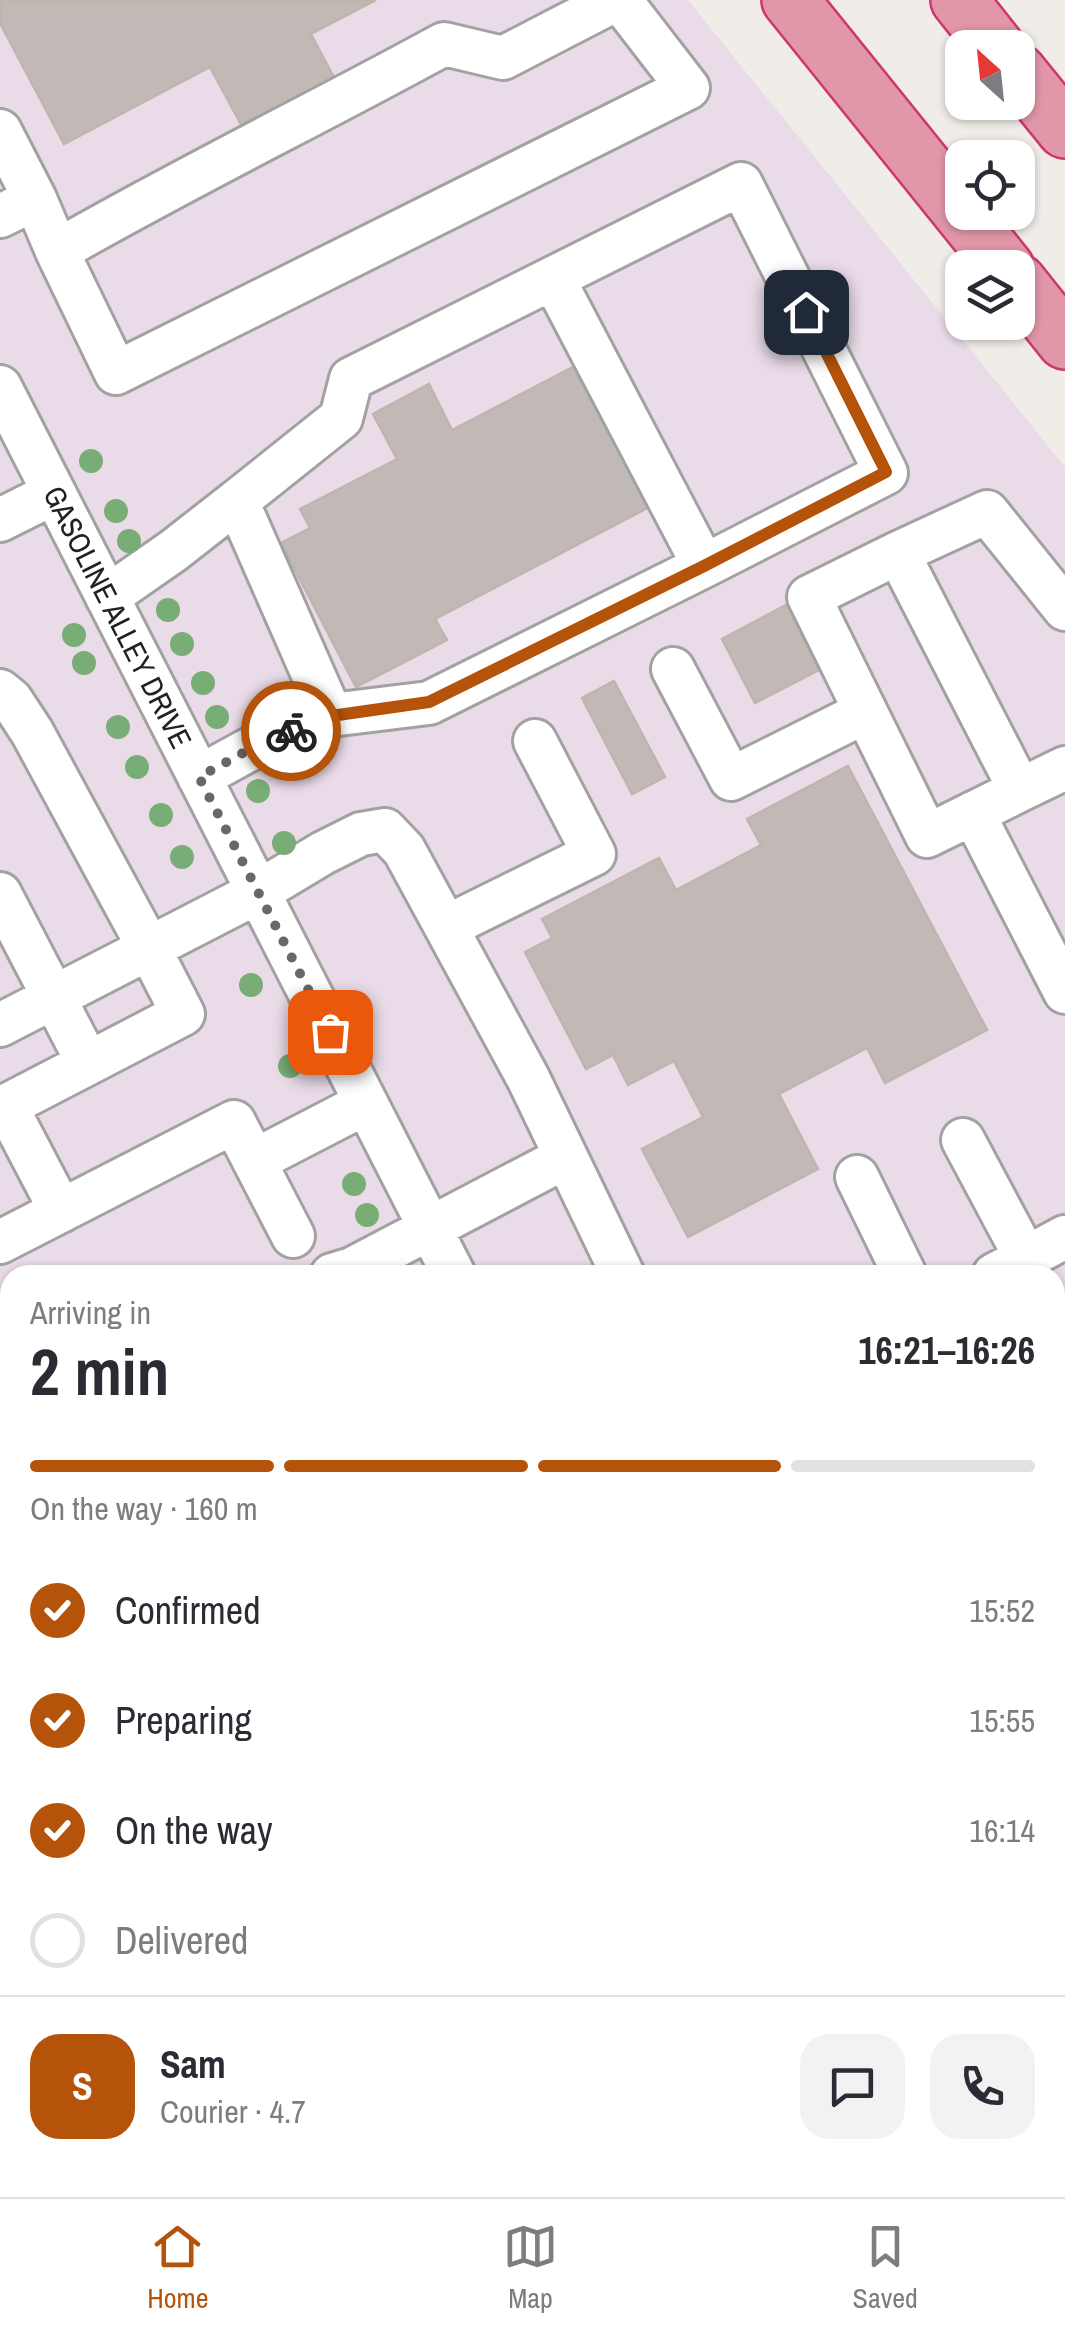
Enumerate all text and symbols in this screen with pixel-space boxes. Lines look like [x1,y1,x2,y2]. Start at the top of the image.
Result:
north arrow [945,30,1035,120]
map controls [945,30,1035,340]
button: locate [945,140,1035,230]
button: layers [945,250,1035,340]
pin [764,270,849,355]
icon: home [779,285,834,340]
street label: GASOLINE ALLEY DRIVE [34,479,202,755]
courier [241,681,341,781]
icon: bike [264,704,319,759]
pin [288,990,373,1075]
icon: bag [303,1005,358,1060]
text: Arriving in [30,1291,151,1334]
text: 16:21–16:26 [858,1325,1035,1376]
text: 2 min [30,1328,169,1415]
text: On the way · 160 m [30,1487,258,1530]
icon: check [30,1583,85,1638]
text: Confirmed [115,1585,260,1636]
text: 15:52 [969,1589,1035,1632]
icon: check [30,1693,85,1748]
text: Preparing [115,1695,252,1746]
text: 15:55 [969,1699,1035,1742]
icon: check [30,1803,85,1858]
text: On the way [115,1805,273,1856]
text: 16:14 [969,1809,1035,1852]
text: Delivered [115,1915,248,1966]
button: chat [800,2034,905,2139]
button: phone [930,2034,1035,2139]
text: Sam [160,2039,226,2090]
text: S [72,2061,93,2112]
text: Courier · 4.7 [160,2090,306,2133]
tab: Home [147,2219,209,2317]
tab: Map [503,2219,558,2317]
tab: Saved [853,2219,918,2317]

